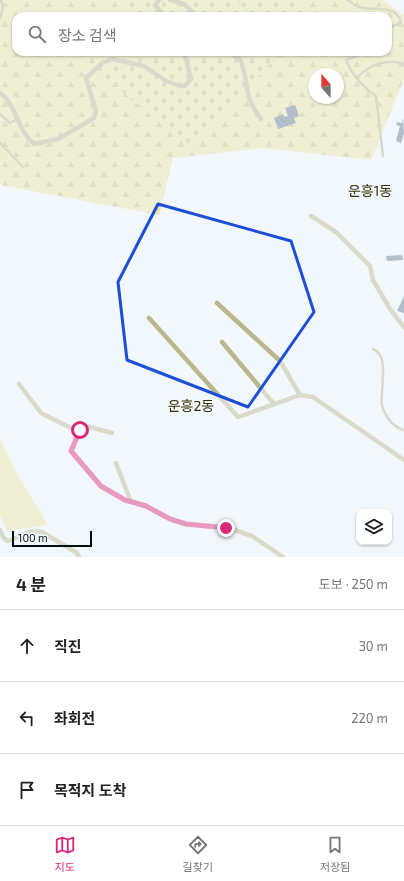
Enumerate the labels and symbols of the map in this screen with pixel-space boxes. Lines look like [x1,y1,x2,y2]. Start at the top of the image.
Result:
north arrow [308,68,344,104]
district label: 운흥1동 [348,182,392,199]
district label: 운흥2동 [168,397,214,414]
route start [71,421,89,439]
route end [217,519,235,537]
scale bar [12,529,92,548]

